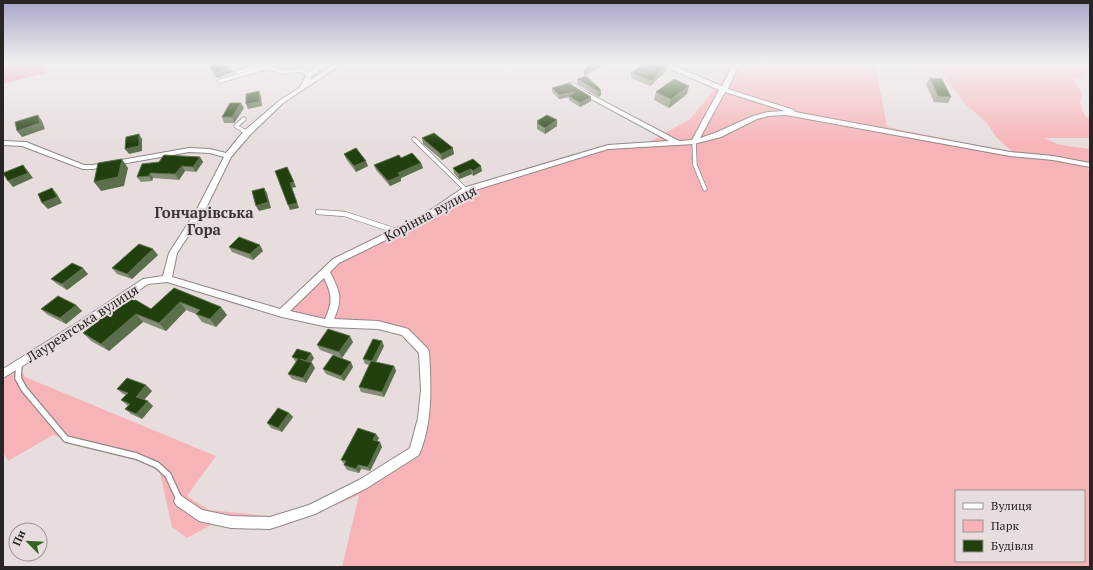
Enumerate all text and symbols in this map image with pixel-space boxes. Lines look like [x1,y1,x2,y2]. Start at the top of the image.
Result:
street label: Корінна вулиця [380,181,480,245]
district label: Гончарівська Гора [154,202,254,239]
street label: Лауреатська вулиця [21,280,142,367]
legend [955,490,1085,562]
text: Вулиця [991,498,1032,513]
text: Парк [991,518,1019,533]
north arrow [8,522,48,562]
text: Пн [9,528,28,548]
text: Будівля [991,538,1034,553]

